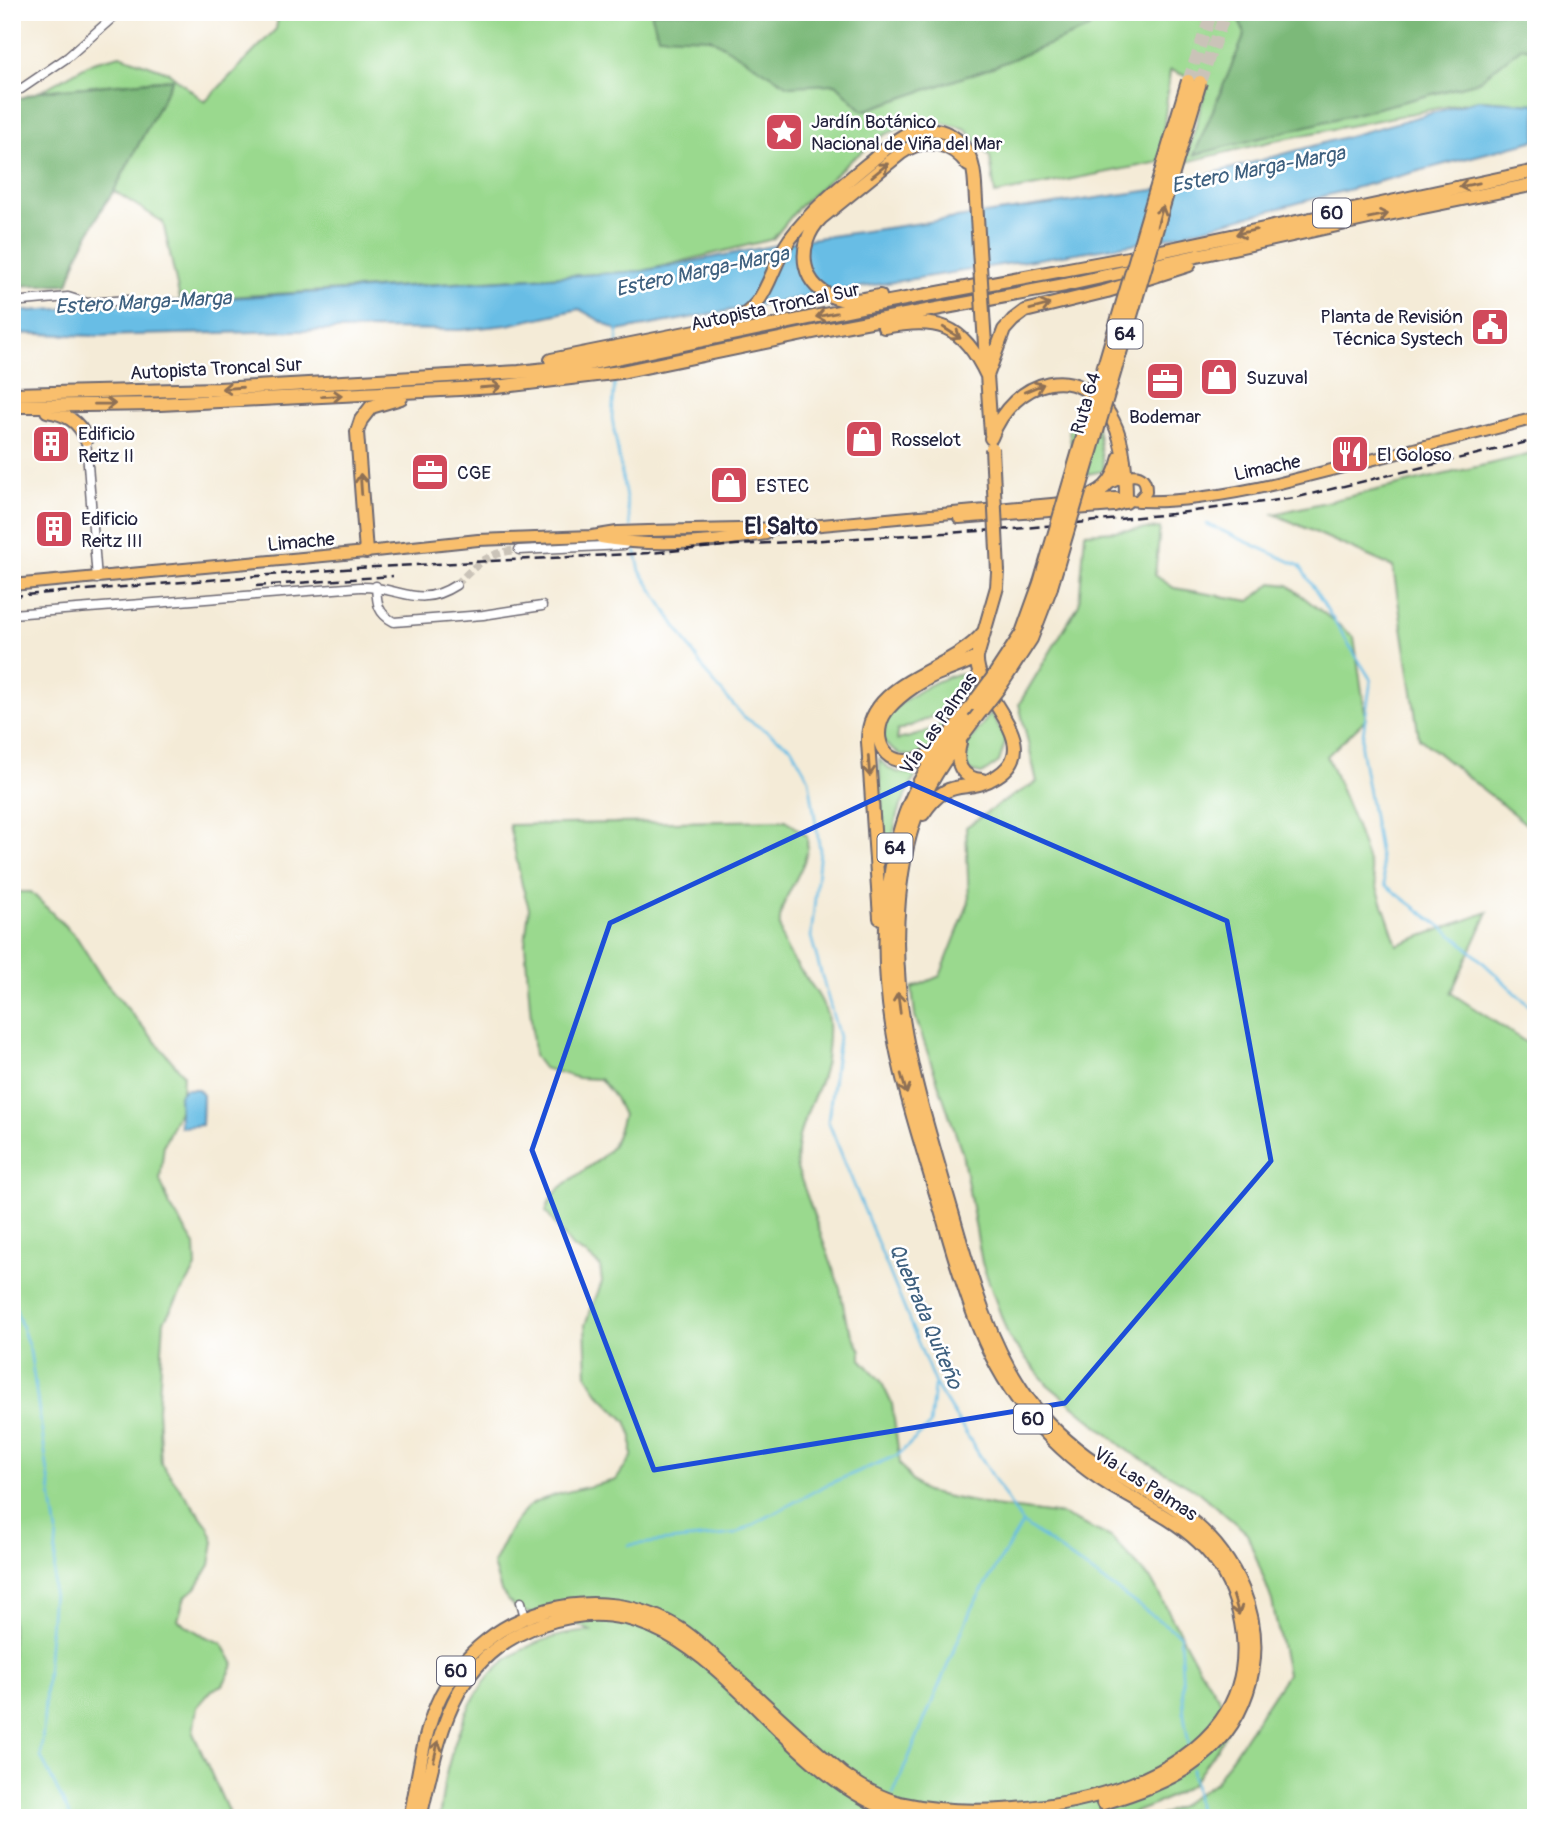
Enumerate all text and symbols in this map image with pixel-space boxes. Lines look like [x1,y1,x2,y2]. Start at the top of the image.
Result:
place label: Jardín Botánico Nacional de Viña del Mar [811,110,1003,156]
place icon: Jardín Botánico Nacional de Viña del Mar [763,111,805,153]
water label: Estero Marga-Marga [1169,139,1348,200]
one-way arrow [870,162,888,178]
one-way arrow [1458,178,1481,192]
road number: 60 [1313,198,1351,228]
one-way arrow [1155,205,1168,227]
one-way arrow [1366,209,1389,222]
one-way arrow [1236,227,1258,240]
water label: Estero Marga-Marga [613,240,792,303]
street label: Autopista Troncal Sur [688,277,862,337]
water label: Estero Marga-Marga [54,284,233,321]
one-way arrow [1028,300,1050,313]
place label: Planta de Revisión Técnica Systech [1320,305,1463,351]
public building icon: Planta de Revisión Técnica Systech [1469,306,1511,348]
one-way arrow [815,308,838,322]
road number: 64 [1108,320,1142,348]
one-way arrow [942,325,961,340]
street label: Autopista Troncal Sur [129,352,303,385]
shop icon: Suzuval [1198,356,1240,398]
office icon: Bodemar [1144,360,1186,402]
place label: Suzuval [1246,366,1308,390]
street label: Ruta 64 [1066,370,1106,437]
one-way arrow [479,380,502,393]
one-way arrow [1023,381,1044,394]
one-way arrow [221,382,244,395]
one-way arrow [321,389,344,402]
one-way arrow [93,398,116,411]
place label: Bodemar [1129,405,1201,429]
shop icon: Rosselot [843,418,885,460]
place label: Edificio Reitz II [78,422,135,468]
building icon: Edificio Reitz II [30,423,72,465]
place label: Rosselot [891,428,961,452]
restaurant icon: El Goloso [1329,433,1371,475]
place label: El Goloso [1377,443,1452,467]
street label: Limache [1232,449,1303,487]
office icon: CGE [409,451,451,493]
place label: CGE [457,461,491,485]
shop icon: ESTEC [708,464,750,506]
one-way arrow [354,474,367,496]
place label: ESTEC [756,474,809,498]
place label: Edificio Reitz III [81,507,143,553]
building icon: Edificio Reitz III [33,508,75,550]
district label: El Salto [744,512,818,541]
street label: Limache [267,527,336,557]
street label: Vía Las Palmas [895,667,983,779]
one-way arrow [863,754,876,777]
road number: 64 [878,834,912,862]
one-way arrow [893,992,906,1015]
one-way arrow [898,1072,911,1094]
water label: Quebrada Quiteño [883,1239,969,1395]
road number: 60 [1014,1404,1052,1434]
street label: Vía Las Palmas [1089,1441,1202,1527]
one-way arrow [1230,1593,1243,1616]
road number: 60 [437,1656,475,1686]
one-way arrow [429,1740,443,1763]

